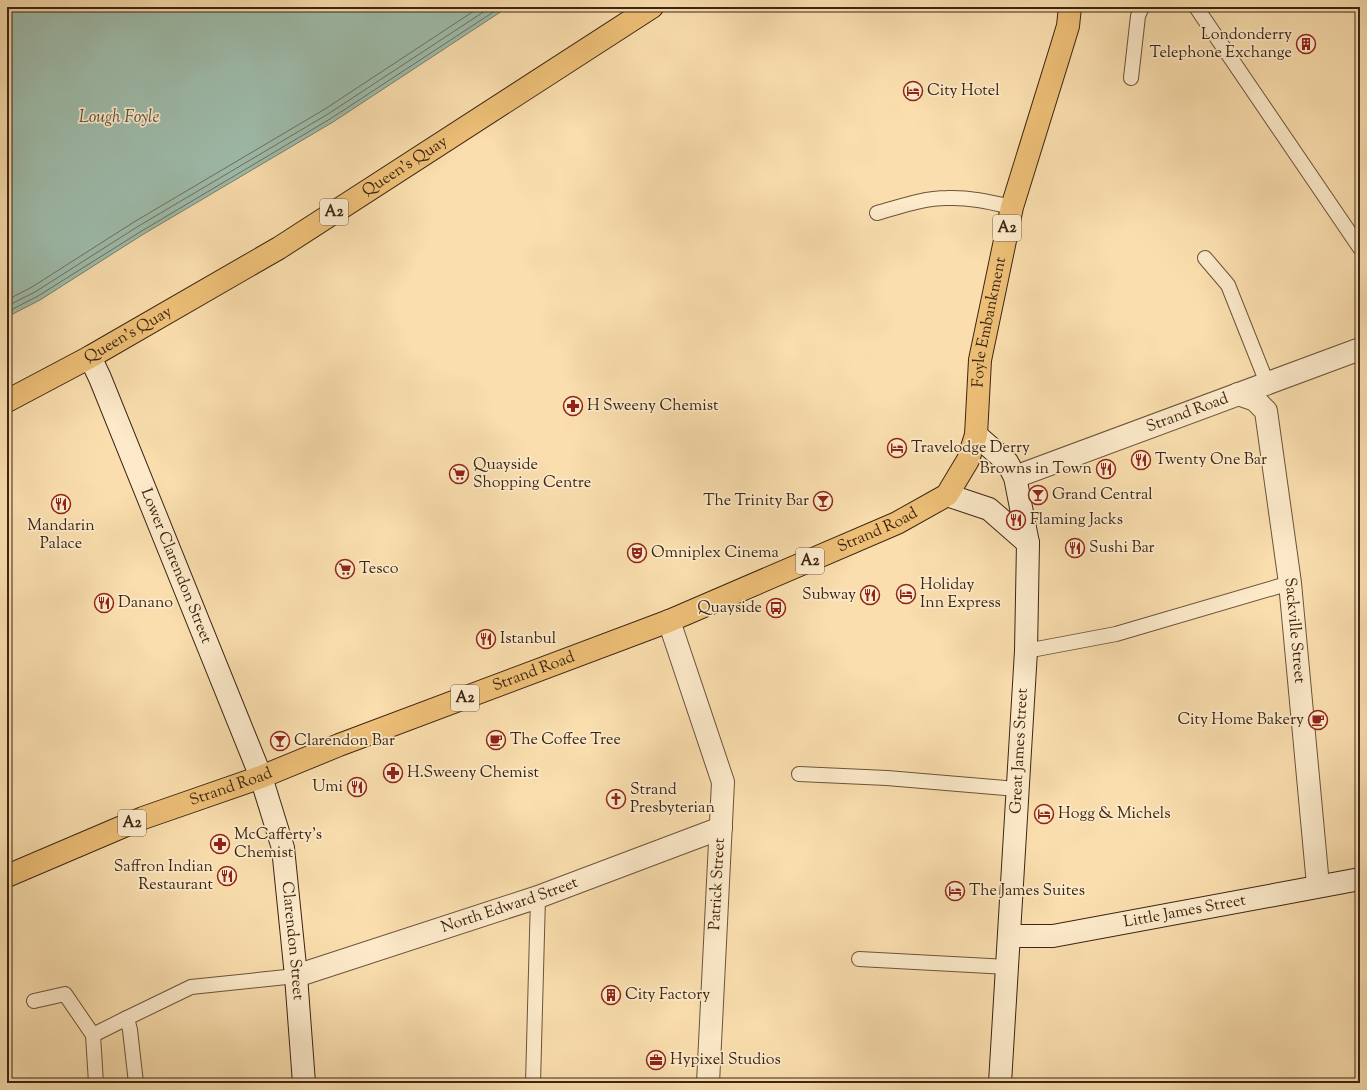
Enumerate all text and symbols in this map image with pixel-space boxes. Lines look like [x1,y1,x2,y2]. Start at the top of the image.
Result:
place label: Londonderry Telephone Exchange [1150,24,1292,65]
building icon: Londonderry Telephone Exchange [1295,33,1317,55]
hotel icon: City Hotel [902,80,924,102]
place label: City Hotel [927,80,1000,103]
water label: Lough Foyle [79,106,159,130]
street label: Queen's Quay [358,130,452,203]
road number: A2 [320,199,348,225]
road number: A2 [993,215,1021,241]
street label: Foyle Embankment [967,254,1013,388]
street label: Queen's Quay [80,301,176,369]
street label: Strand Road [1143,387,1232,439]
pharmacy icon: H Sweeny Chemist [562,395,584,417]
place label: H Sweeny Chemist [587,395,719,418]
hotel icon: Travelodge Derry [886,437,908,459]
place label: Travelodge Derry [911,437,1030,460]
restaurant icon: Twenty One Bar [1130,449,1152,471]
place label: Twenty One Bar [1155,449,1267,472]
place label: Quayside Shopping Centre [473,454,591,495]
place label: Browns in Town [980,458,1093,481]
restaurant icon: Browns in Town [1095,458,1117,480]
supermarket icon: Quayside Shopping Centre [448,463,470,485]
bar icon: Grand Central [1027,484,1049,506]
place label: Grand Central [1052,484,1153,507]
street label: Lower Clarendon Street [134,485,218,648]
place label: The Trinity Bar [703,490,809,513]
bar icon: The Trinity Bar [812,490,834,512]
restaurant icon: Mandarin Palace [50,493,72,515]
street label: Strand Road [834,502,922,559]
restaurant icon: Flaming Jacks [1005,509,1027,531]
place label: Flaming Jacks [1030,509,1123,532]
place label: Mandarin Palace [27,515,95,556]
restaurant icon: Sushi Bar [1064,537,1086,559]
place label: Sushi Bar [1089,537,1155,560]
theatre icon: Omniplex Cinema [626,542,648,564]
place label: Omniplex Cinema [651,542,780,565]
road number: A2 [796,548,824,574]
supermarket icon: Tesco [334,558,356,580]
place label: Tesco [359,558,399,581]
place label: Holiday Inn Express [920,574,1001,615]
street label: Sackville Street [1278,576,1311,685]
hotel icon: Holiday Inn Express [895,583,917,605]
place label: Subway [802,584,856,607]
restaurant icon: Subway [859,584,881,606]
restaurant icon: Danano [93,592,115,614]
place label: Danano [118,592,173,615]
place label: Quayside [697,597,762,620]
bus stop icon: Quayside [765,597,787,619]
restaurant icon: Istanbul [475,628,497,650]
place label: Istanbul [500,628,557,651]
street label: Strand Road [489,646,578,698]
road number: A2 [451,685,479,711]
street label: Great James Street [1005,687,1035,815]
place label: City Home Bakery [1177,709,1304,732]
cafe icon: City Home Bakery [1307,709,1329,731]
cafe icon: The Coffee Tree [485,729,507,751]
place label: The Coffee Tree [510,729,621,752]
bar icon: Clarendon Bar [269,730,291,752]
place label: Clarendon Bar [294,730,395,753]
street label: Strand Road [187,762,276,812]
pharmacy icon: H.Sweeny Chemist [382,762,404,784]
place label: H.Sweeny Chemist [407,762,539,785]
place label: Umi [312,776,343,799]
restaurant icon: Umi [346,776,368,798]
place label: Strand Presbyterian [630,779,715,820]
church icon: Strand Presbyterian [605,788,627,810]
hotel icon: Hogg & Michels [1033,803,1055,825]
place label: Hogg & Michels [1058,803,1171,826]
road number: A2 [118,810,146,836]
place label: McCafferty's Chemist [234,824,322,865]
pharmacy icon: McCafferty's Chemist [209,833,231,855]
street label: Patrick Street [704,837,732,931]
place label: Saffron Indian Restaurant [114,856,214,897]
restaurant icon: Saffron Indian Restaurant [216,865,238,887]
street label: North Edward Street [438,871,582,939]
street label: Clarendon Street [275,880,309,1001]
hotel icon: The James Suites [944,880,966,902]
place label: The James Suites [969,880,1085,903]
street label: Little James Street [1122,889,1248,934]
building icon: City Factory [600,984,622,1006]
place label: City Factory [625,984,710,1007]
office icon: Hypixel Studios [645,1049,667,1071]
place label: Hypixel Studios [670,1049,781,1072]

